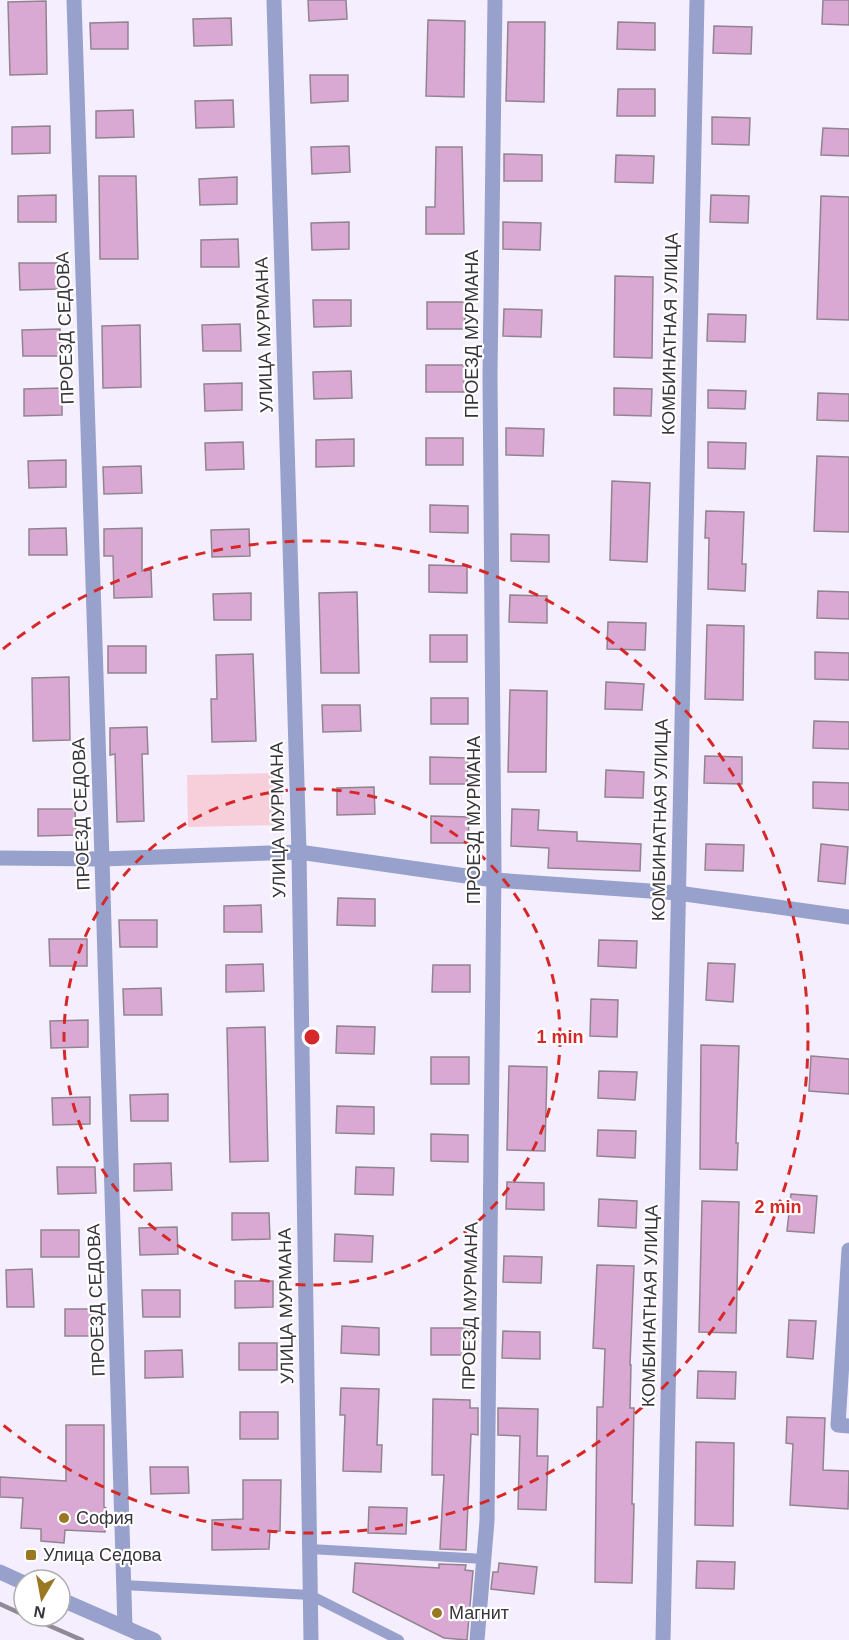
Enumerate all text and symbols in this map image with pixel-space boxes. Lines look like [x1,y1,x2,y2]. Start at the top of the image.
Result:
street label: КОМБИНАТНАЯ УЛИЦА [658,233,682,435]
street label: ПРОЕЗД МУРМАНА [462,250,482,418]
street label: ПРОЕЗД СЕДОВА [52,251,78,405]
street label: УЛИЦА МУРМАНА [251,257,277,413]
street label: КОМБИНАТНАЯ УЛИЦА [648,719,672,921]
street label: ПРОЕЗД МУРМАНА [464,736,484,904]
street label: ПРОЕЗД СЕДОВА [68,737,94,891]
street label: УЛИЦА МУРМАНА [267,742,289,898]
centre of rings [302,1027,322,1047]
text: 1 min [536,1027,584,1047]
text: 2 min [754,1197,802,1217]
street label: КОМБИНАТНАЯ УЛИЦА [638,1205,662,1407]
street label: ПРОЕЗД МУРМАНА [459,1222,481,1390]
street label: ПРОЕЗД СЕДОВА [83,1223,109,1377]
street label: УЛИЦА МУРМАНА [275,1228,297,1384]
place label: София [76,1508,134,1528]
marker: София [57,1511,71,1525]
place label: Улица Седова [43,1545,163,1565]
marker: Улица Седова [24,1548,38,1562]
north arrow [12,1568,72,1628]
text: N [32,1603,47,1622]
place label: Магнит [449,1603,509,1623]
marker: Магнит [430,1606,444,1620]

